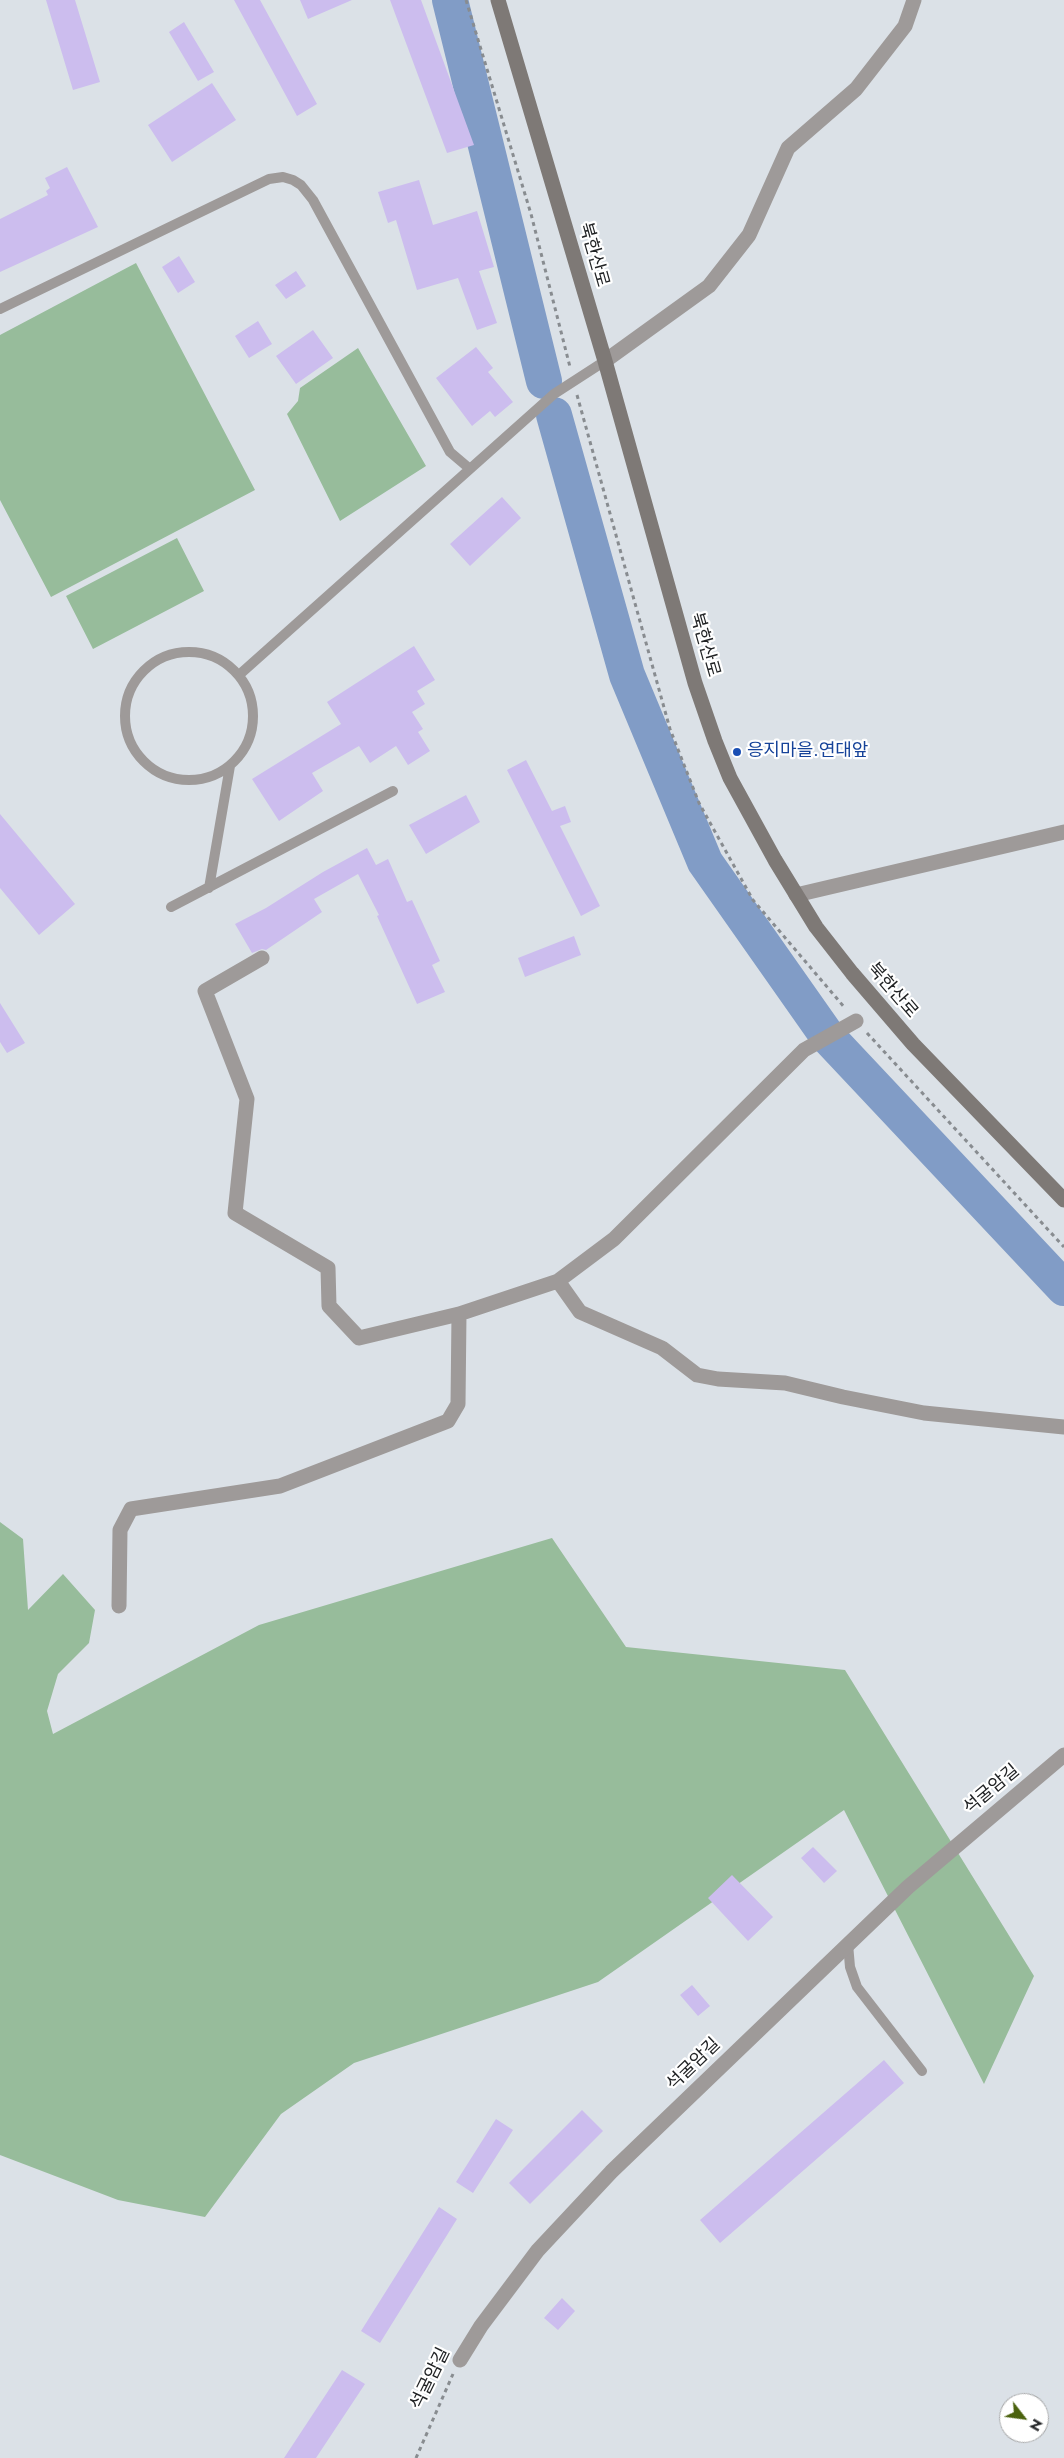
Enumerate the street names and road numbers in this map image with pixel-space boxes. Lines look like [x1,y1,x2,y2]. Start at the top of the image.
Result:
street label: 북한산로 [573,220,613,290]
street label: 북한산로 [684,610,724,680]
street label: 북한산로 [862,959,922,1023]
street label: 석굴암길 [960,1760,1024,1820]
street label: 석굴암길 [663,2034,725,2096]
street label: 석굴암길 [407,2344,455,2414]

